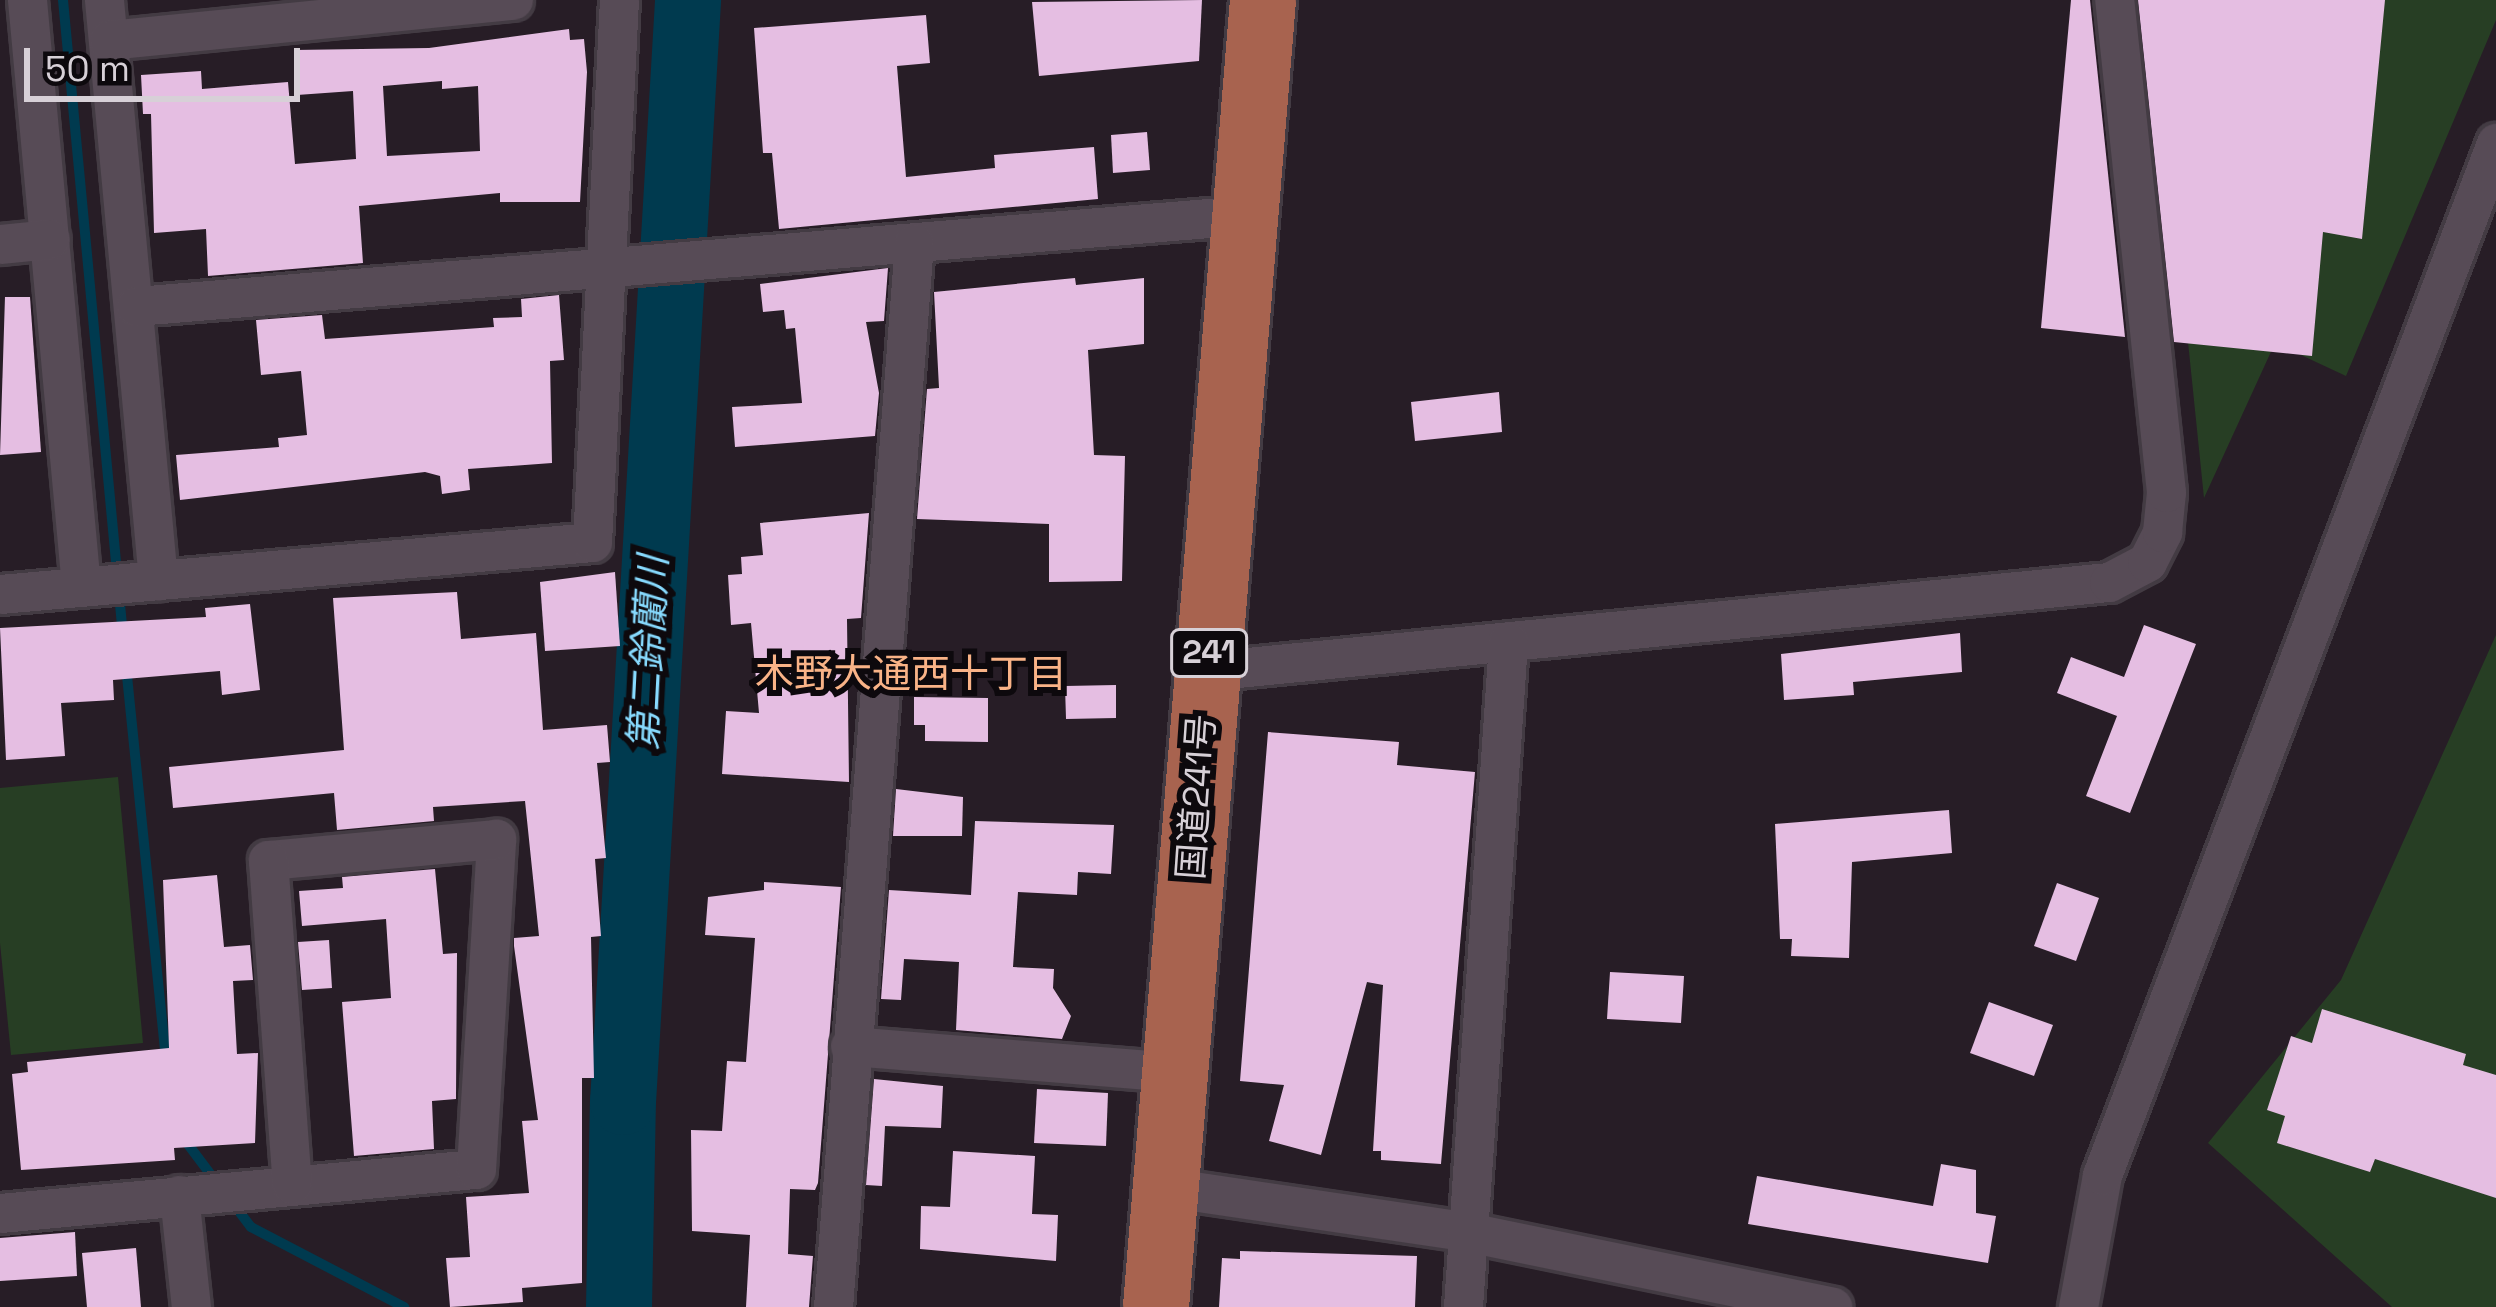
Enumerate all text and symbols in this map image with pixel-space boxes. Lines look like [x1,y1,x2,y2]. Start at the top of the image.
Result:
scale bar [30,24,306,98]
text: 50 m [45,46,130,92]
water label: 第二鈴蘭川 [621,554,677,752]
road number: 241 [1170,626,1248,680]
district label: 木野大通西十丁目 [755,651,1067,697]
street label: 国道241号 [1170,713,1224,881]

